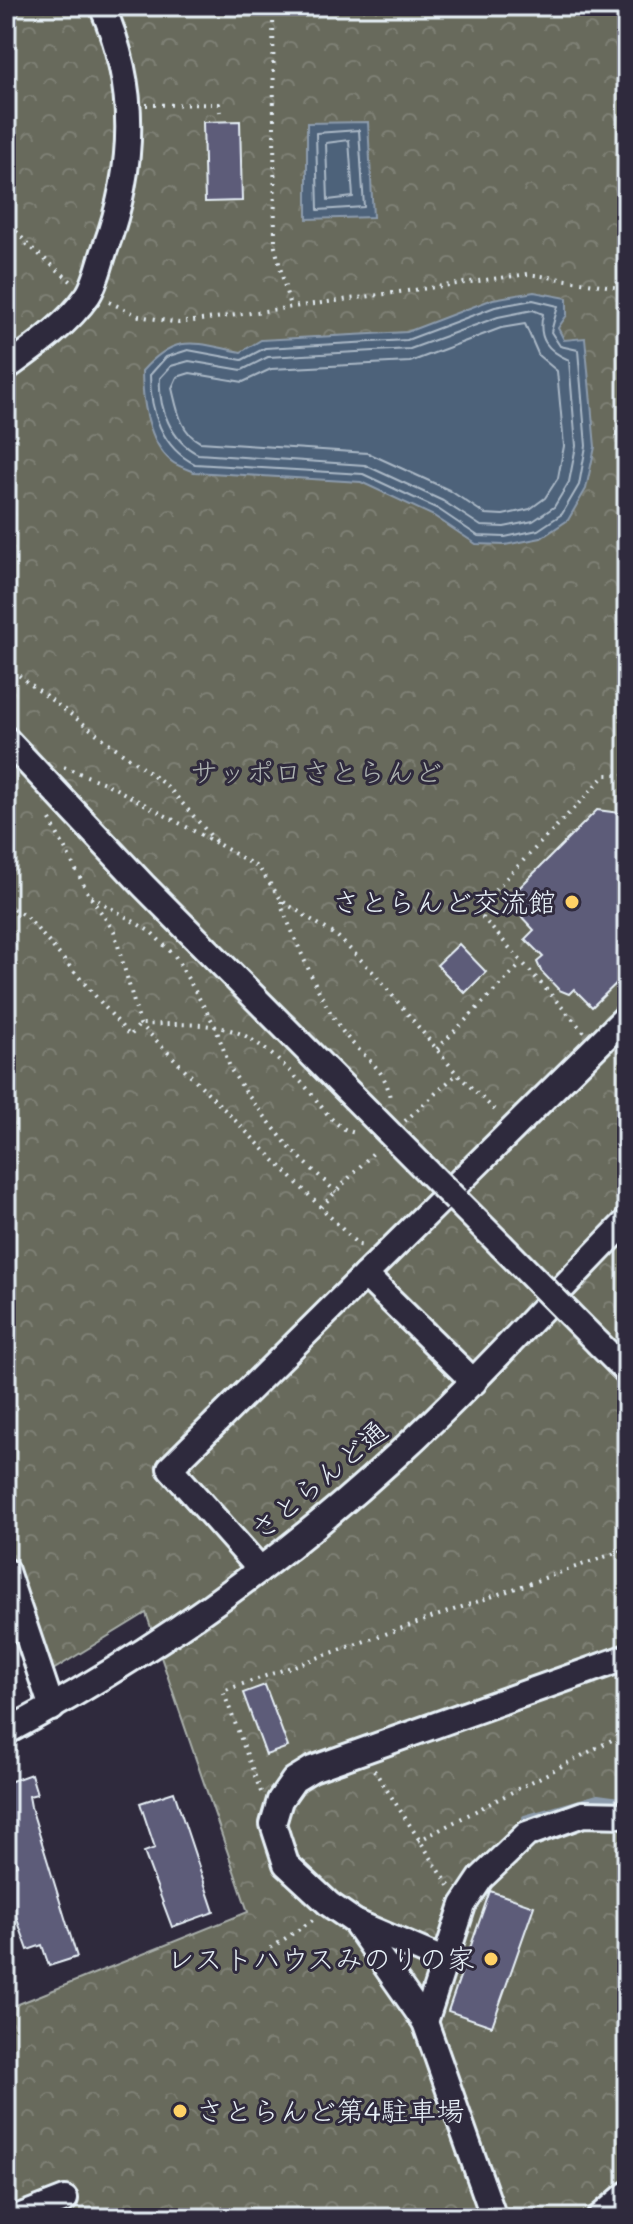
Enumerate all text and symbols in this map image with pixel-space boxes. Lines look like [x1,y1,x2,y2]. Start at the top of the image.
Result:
park label: サッポロさとらんど [190,753,442,789]
place label: さとらんど交流館 [332,883,556,919]
marker: さとらんど交流館 [563,893,581,911]
street label: さとらんど通 [242,1411,394,1547]
place label: レストハウスみのりの家 [166,1940,475,1976]
marker: レストハウスみのりの家 [482,1950,500,1968]
place label: さとらんど第4駐車場 [196,2092,464,2128]
marker: さとらんど第4駐車場 [171,2102,189,2120]

